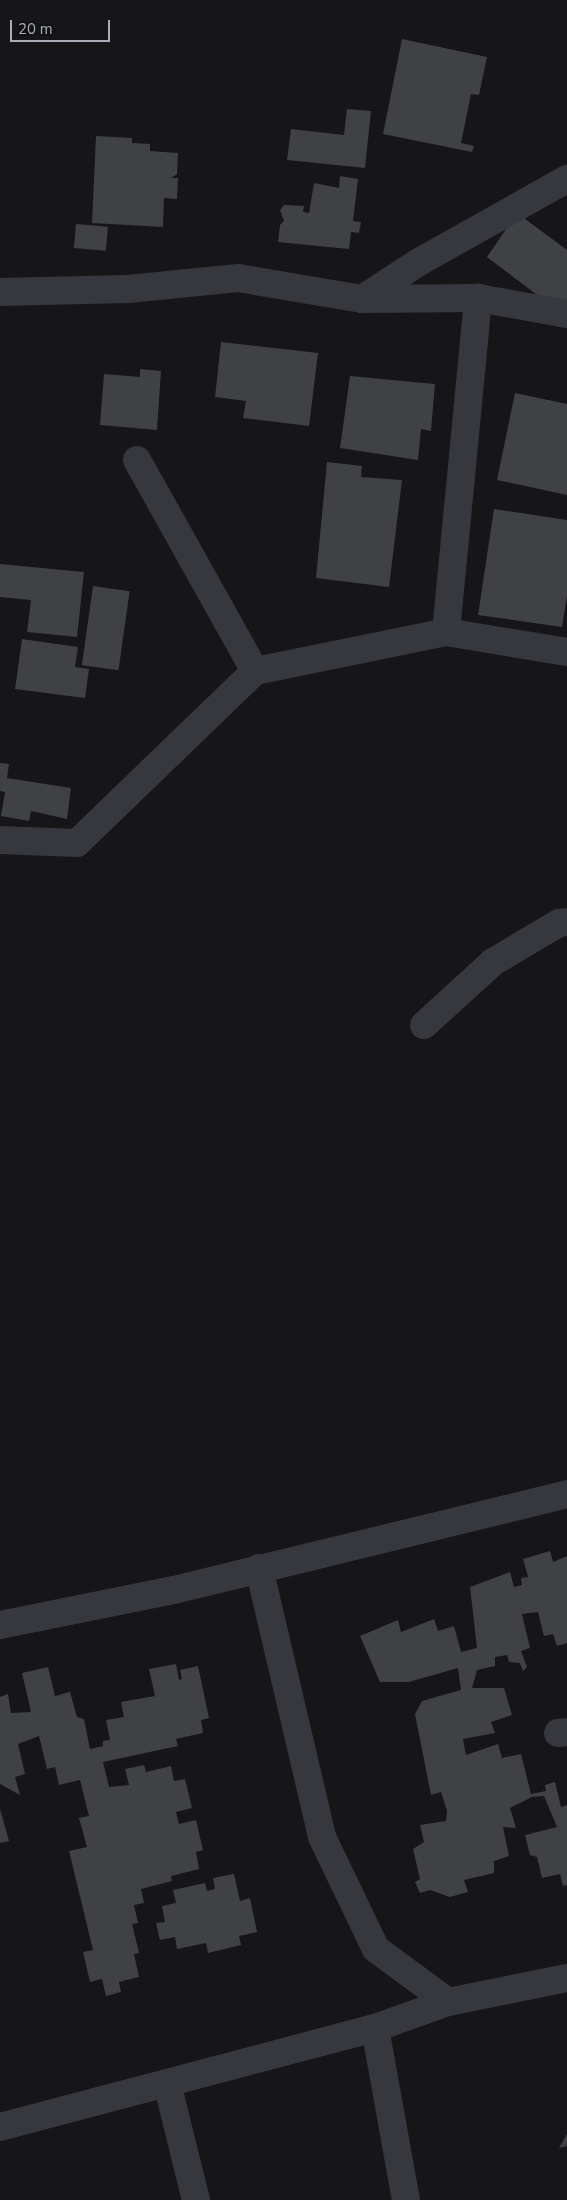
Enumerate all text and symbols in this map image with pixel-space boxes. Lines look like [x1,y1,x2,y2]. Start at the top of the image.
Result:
scale bar [12,10,112,42]
text: 20 m [18,19,53,39]

